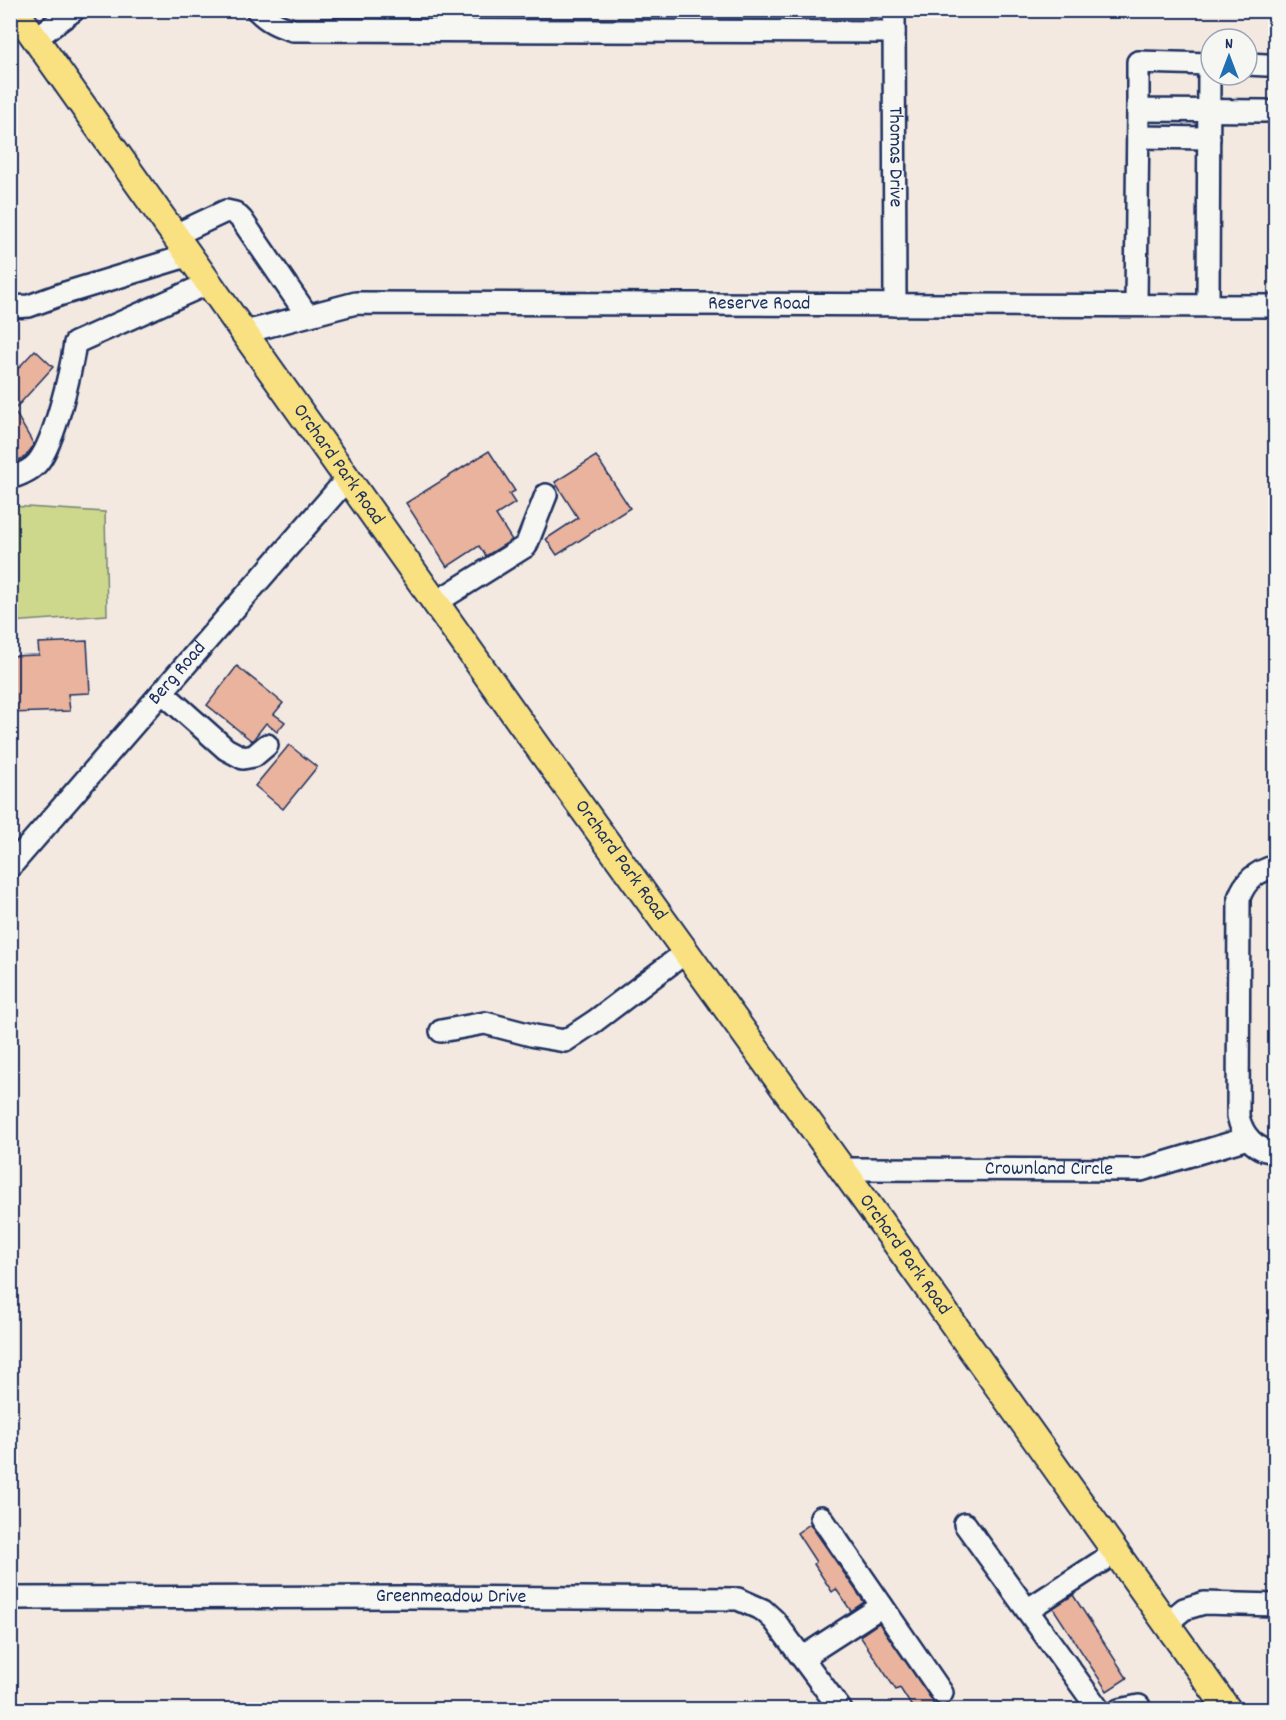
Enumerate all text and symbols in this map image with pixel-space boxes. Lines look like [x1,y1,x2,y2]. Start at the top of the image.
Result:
north arrow [1199,27,1259,87]
text: N [1225,33,1233,56]
street label: Thomas Drive [880,107,909,208]
street label: Reserve Road [708,290,811,318]
street label: Orchard Park Road [285,399,391,532]
street label: Berg Road [142,636,214,712]
street label: Orchard Park Road [567,795,673,927]
street label: Crownland Circle [985,1155,1113,1184]
street label: Orchard Park Road [851,1189,957,1321]
street label: Greenmeadow Drive [376,1583,527,1612]

